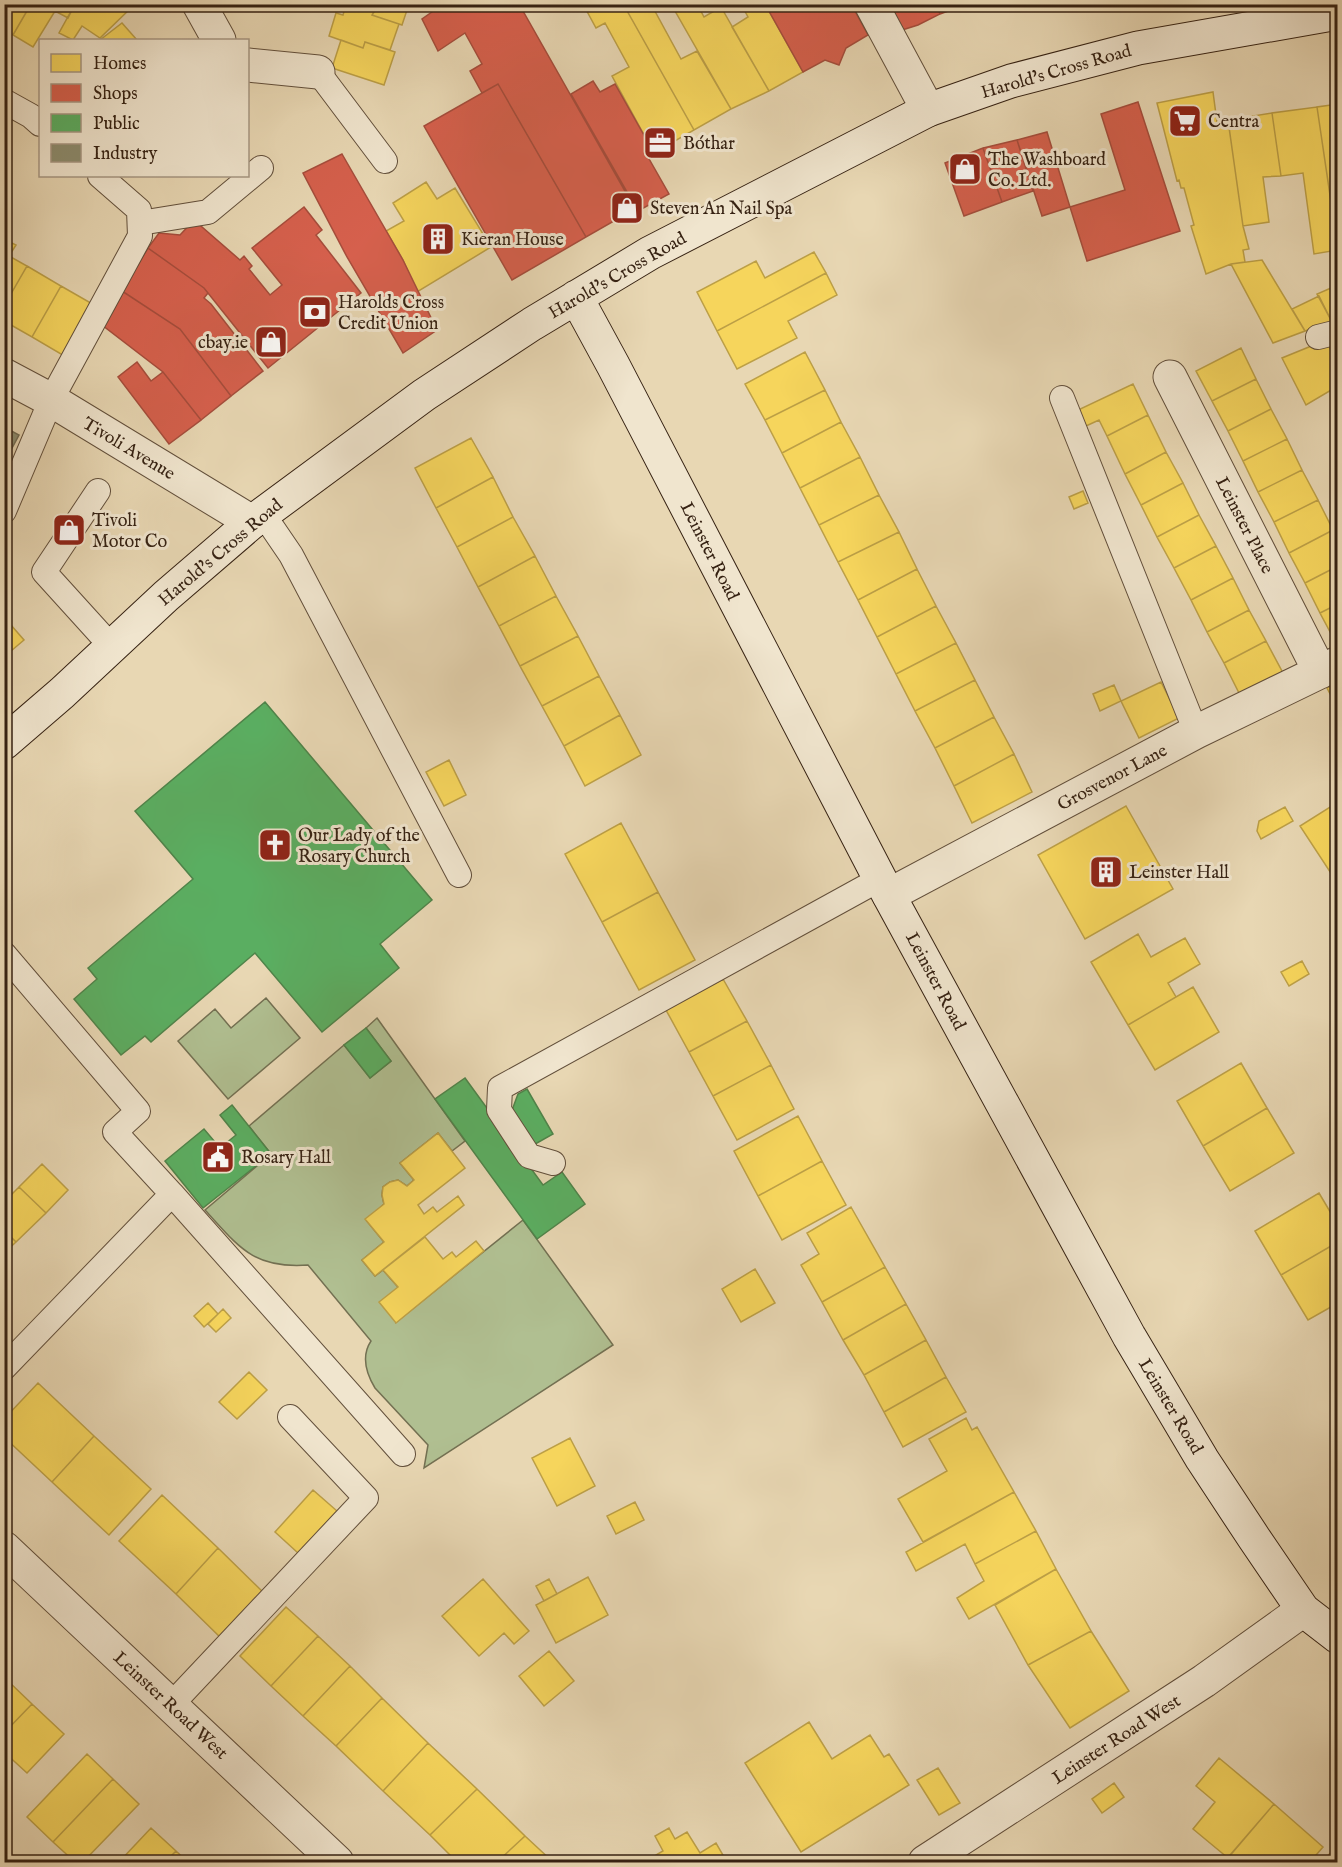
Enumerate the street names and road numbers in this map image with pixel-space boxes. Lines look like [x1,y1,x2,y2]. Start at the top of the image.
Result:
street label: Harold's Cross Road [979,40,1135,105]
street label: Harold's Cross Road [545,227,691,325]
street label: Tivoli Avenue [78,413,179,486]
street label: Leinster Place [1209,473,1278,578]
street label: Harold's Cross Road [154,494,288,612]
street label: Leinster Road [674,499,744,605]
street label: Grosvenor Lane [1054,740,1172,817]
street label: Leinster Road [899,929,970,1035]
street label: Leinster Road [1132,1355,1207,1459]
street label: Leinster Road West [108,1647,232,1765]
street label: Leinster Road West [1048,1690,1185,1790]

